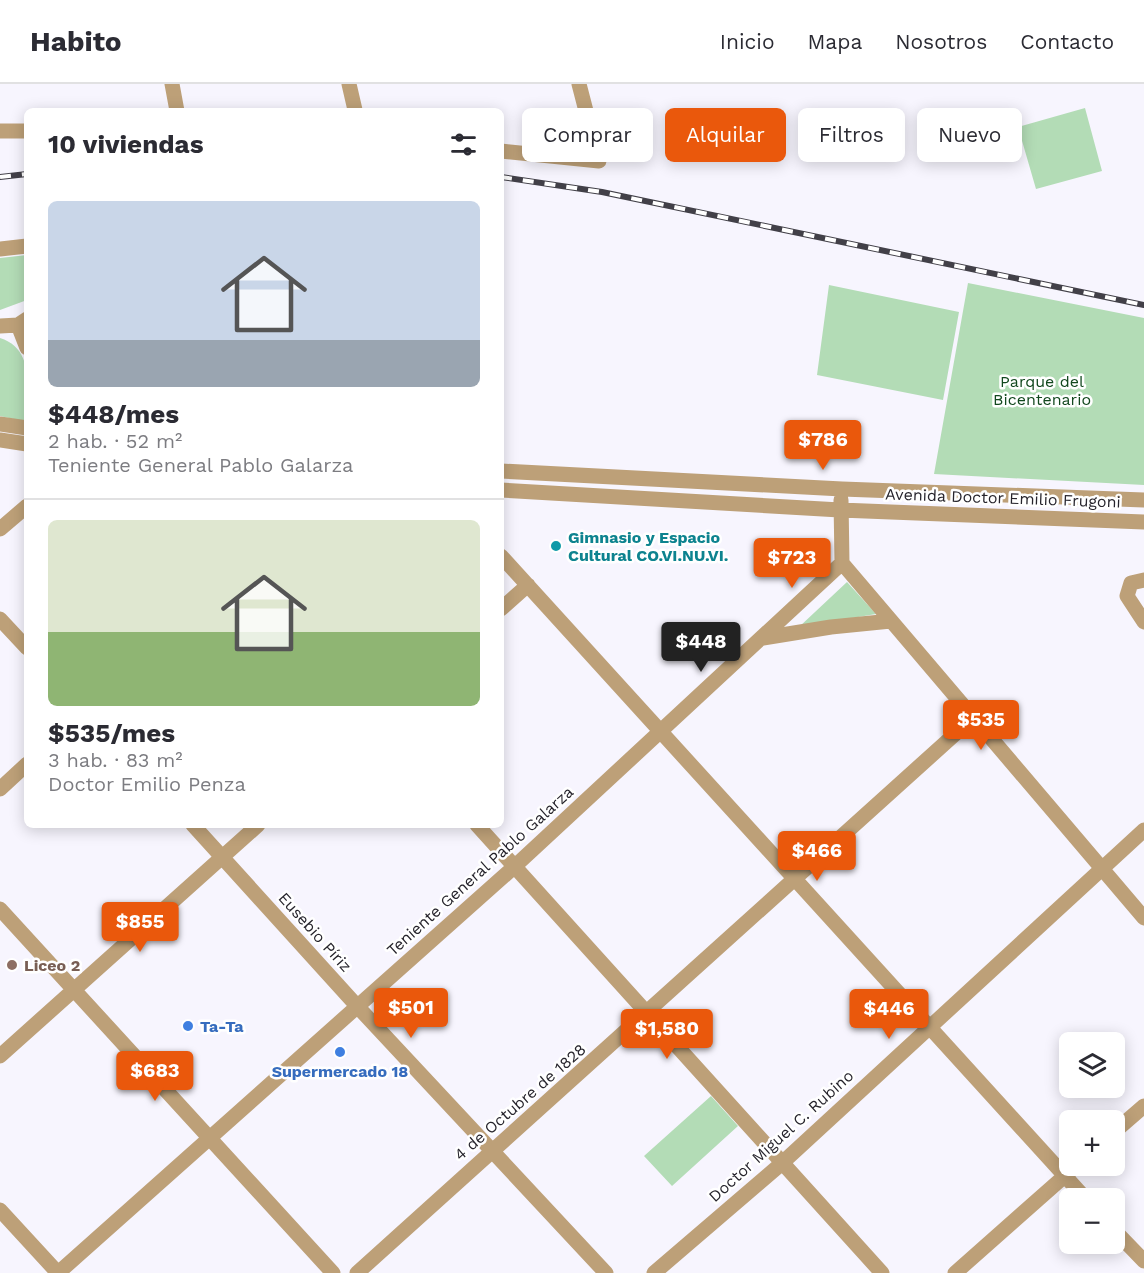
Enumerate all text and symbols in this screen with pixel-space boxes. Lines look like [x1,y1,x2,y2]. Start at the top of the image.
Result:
text: Habito [30,25,122,58]
text: Inicio [720,29,775,54]
text: Mapa [808,29,862,54]
text: Nosotros [895,29,987,54]
text: Contacto [1020,29,1114,54]
chip: Comprar [522,108,653,162]
chip: Alquilar [665,108,786,162]
chip: Filtros [798,108,905,162]
chip: Nuevo [917,108,1022,162]
icon: filters [447,128,480,161]
text: 10 viviendas [48,129,204,159]
icon: home [210,240,318,348]
park label: Parque del Bicentenario [993,372,1091,409]
text: $448/mes [48,399,179,429]
pin: $786 [787,420,859,471]
text: $786 [798,427,848,451]
text: 2 hab. · 52 m² [48,429,182,453]
text: Teniente General Pablo Galarza [48,453,353,477]
street label: Avenida Doctor Emilio Frugoni [885,484,1121,512]
place label: Gimnasio y Espacio Cultural CO.VI.NU.VI. [568,528,728,565]
pin: $723 [756,538,828,589]
marker: Gimnasio y Espacio Cultural CO.VI.NU.VI. [549,539,563,553]
text: $723 [768,545,816,569]
icon: home [210,559,318,667]
pin: $448 [665,622,737,673]
text: $448 [675,629,727,653]
pin: $535 [945,700,1017,751]
text: $535 [957,707,1005,731]
text: $535/mes [48,718,175,748]
text: 3 hab. · 83 m² [48,748,183,772]
text: Doctor Emilio Penza [48,772,246,796]
street label: Teniente General Pablo Galarza [383,782,577,960]
pin: $466 [781,831,853,882]
text: $466 [792,838,842,862]
street label: Eusebio Píriz [274,888,356,976]
pin: $855 [104,902,176,953]
text: $855 [116,909,164,933]
place label: Liceo 2 [24,956,80,975]
marker: Liceo 2 [5,958,19,972]
pin: $501 [375,988,447,1039]
pin: $446 [853,989,925,1040]
text: $501 [388,995,434,1019]
text: $446 [864,996,914,1020]
pin: $1,580 [618,1009,716,1060]
text: $1,580 [635,1016,699,1040]
place label: Ta-Ta [200,1017,244,1036]
marker: Ta-Ta [181,1019,195,1033]
map controls [1059,1032,1125,1254]
button: layers [1059,1032,1125,1098]
street label: 4 de Octubre de 1828 [450,1040,590,1164]
marker: Supermercado 18 [333,1045,347,1059]
pin: $683 [119,1051,191,1102]
text: $683 [130,1058,180,1082]
place label: Supermercado 18 [272,1062,408,1081]
street label: Doctor Miguel C. Rubino [705,1066,857,1206]
button: + [1059,1110,1125,1176]
button: − [1059,1188,1125,1254]

